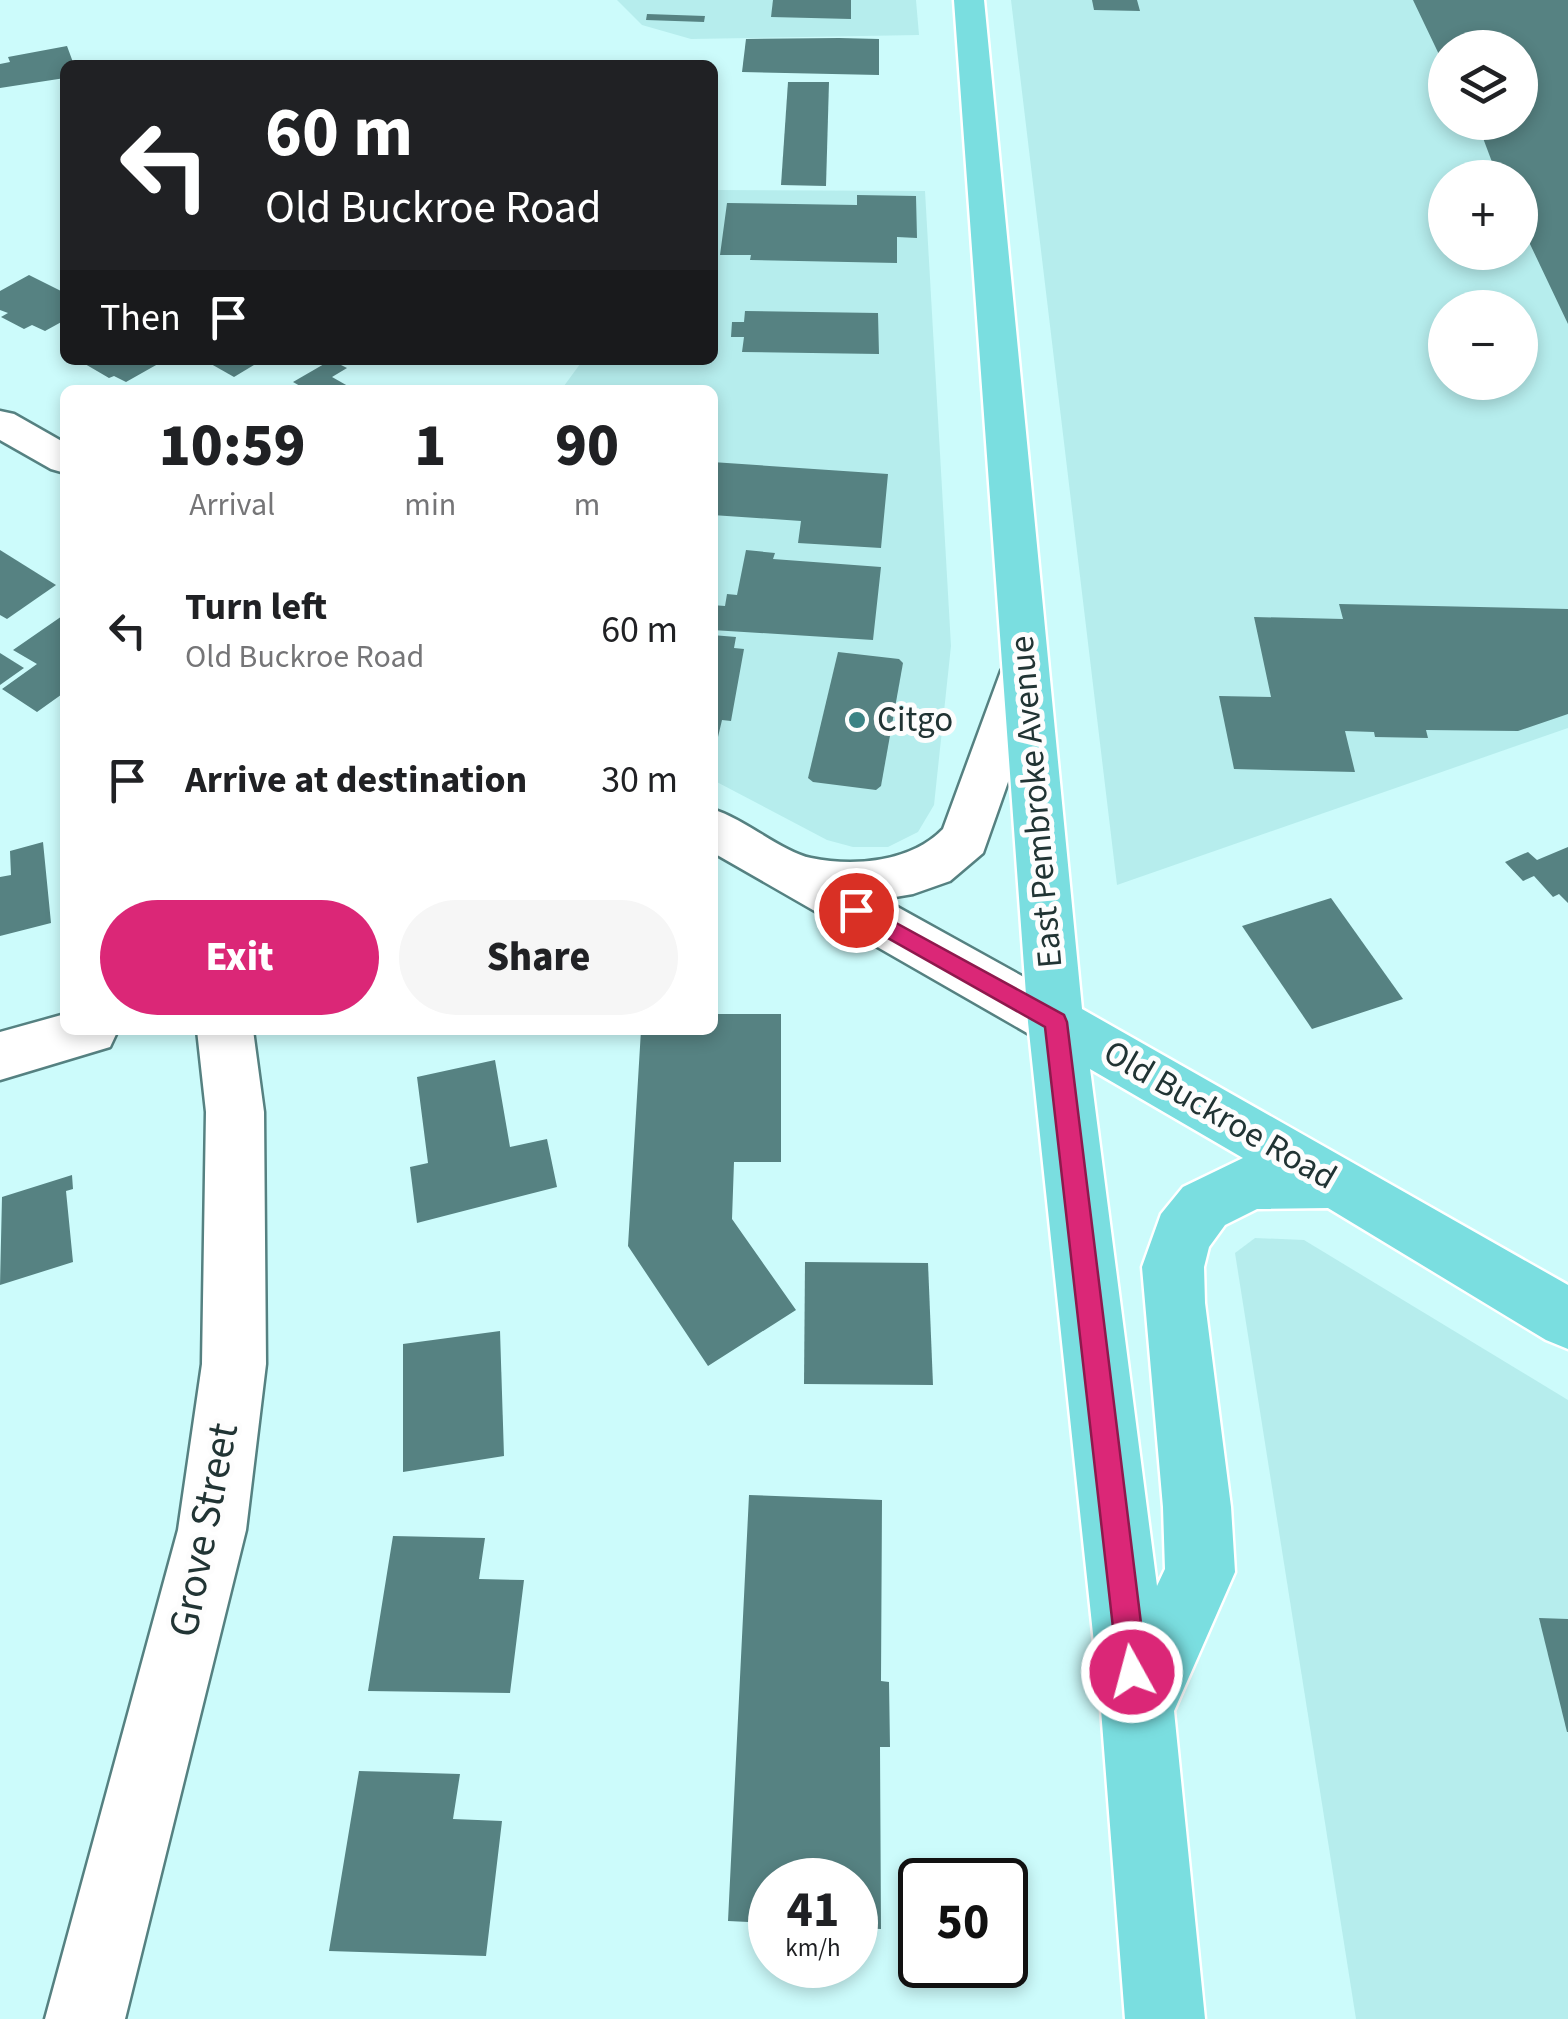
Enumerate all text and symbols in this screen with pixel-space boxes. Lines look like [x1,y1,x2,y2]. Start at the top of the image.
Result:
map controls [1428,30,1538,400]
button: layers [1428,30,1538,140]
text: 60 m [265,83,413,183]
icon: left [100,100,230,230]
button: + [1428,160,1538,270]
text: Old Buckroe Road [265,176,602,240]
icon: arrive [201,290,256,345]
button: − [1428,290,1538,400]
text: Then [100,291,181,345]
text: 10:59 [159,404,306,489]
text: 1 [414,404,446,489]
text: 90 [555,404,619,489]
text: Arrival [189,482,275,528]
text: min [404,482,456,528]
text: m [574,482,600,528]
text: Turn left [185,580,327,634]
icon: left [100,603,155,658]
text: 60 m [601,603,678,657]
text: Old Buckroe Road [185,634,424,680]
street label: East Pembroke Avenue [997,634,1075,970]
place label: Citgo [877,695,953,745]
marker: Citgo [846,709,868,731]
icon: arrive [100,753,155,808]
text: Arrive at destination [185,753,527,807]
text: 30 m [601,753,678,807]
pin [814,868,899,953]
icon: arrive [829,883,884,938]
button: Exit [100,900,379,1015]
button: Share [399,900,678,1015]
street label: Old Buckroe Road [1094,1028,1346,1202]
street label: Grove Street [154,1418,254,1642]
position arrow [1080,1620,1184,1724]
speed limit sign: 50 [898,1858,1028,1988]
text: 41 [787,1875,839,1946]
text: km/h [785,1930,841,1966]

